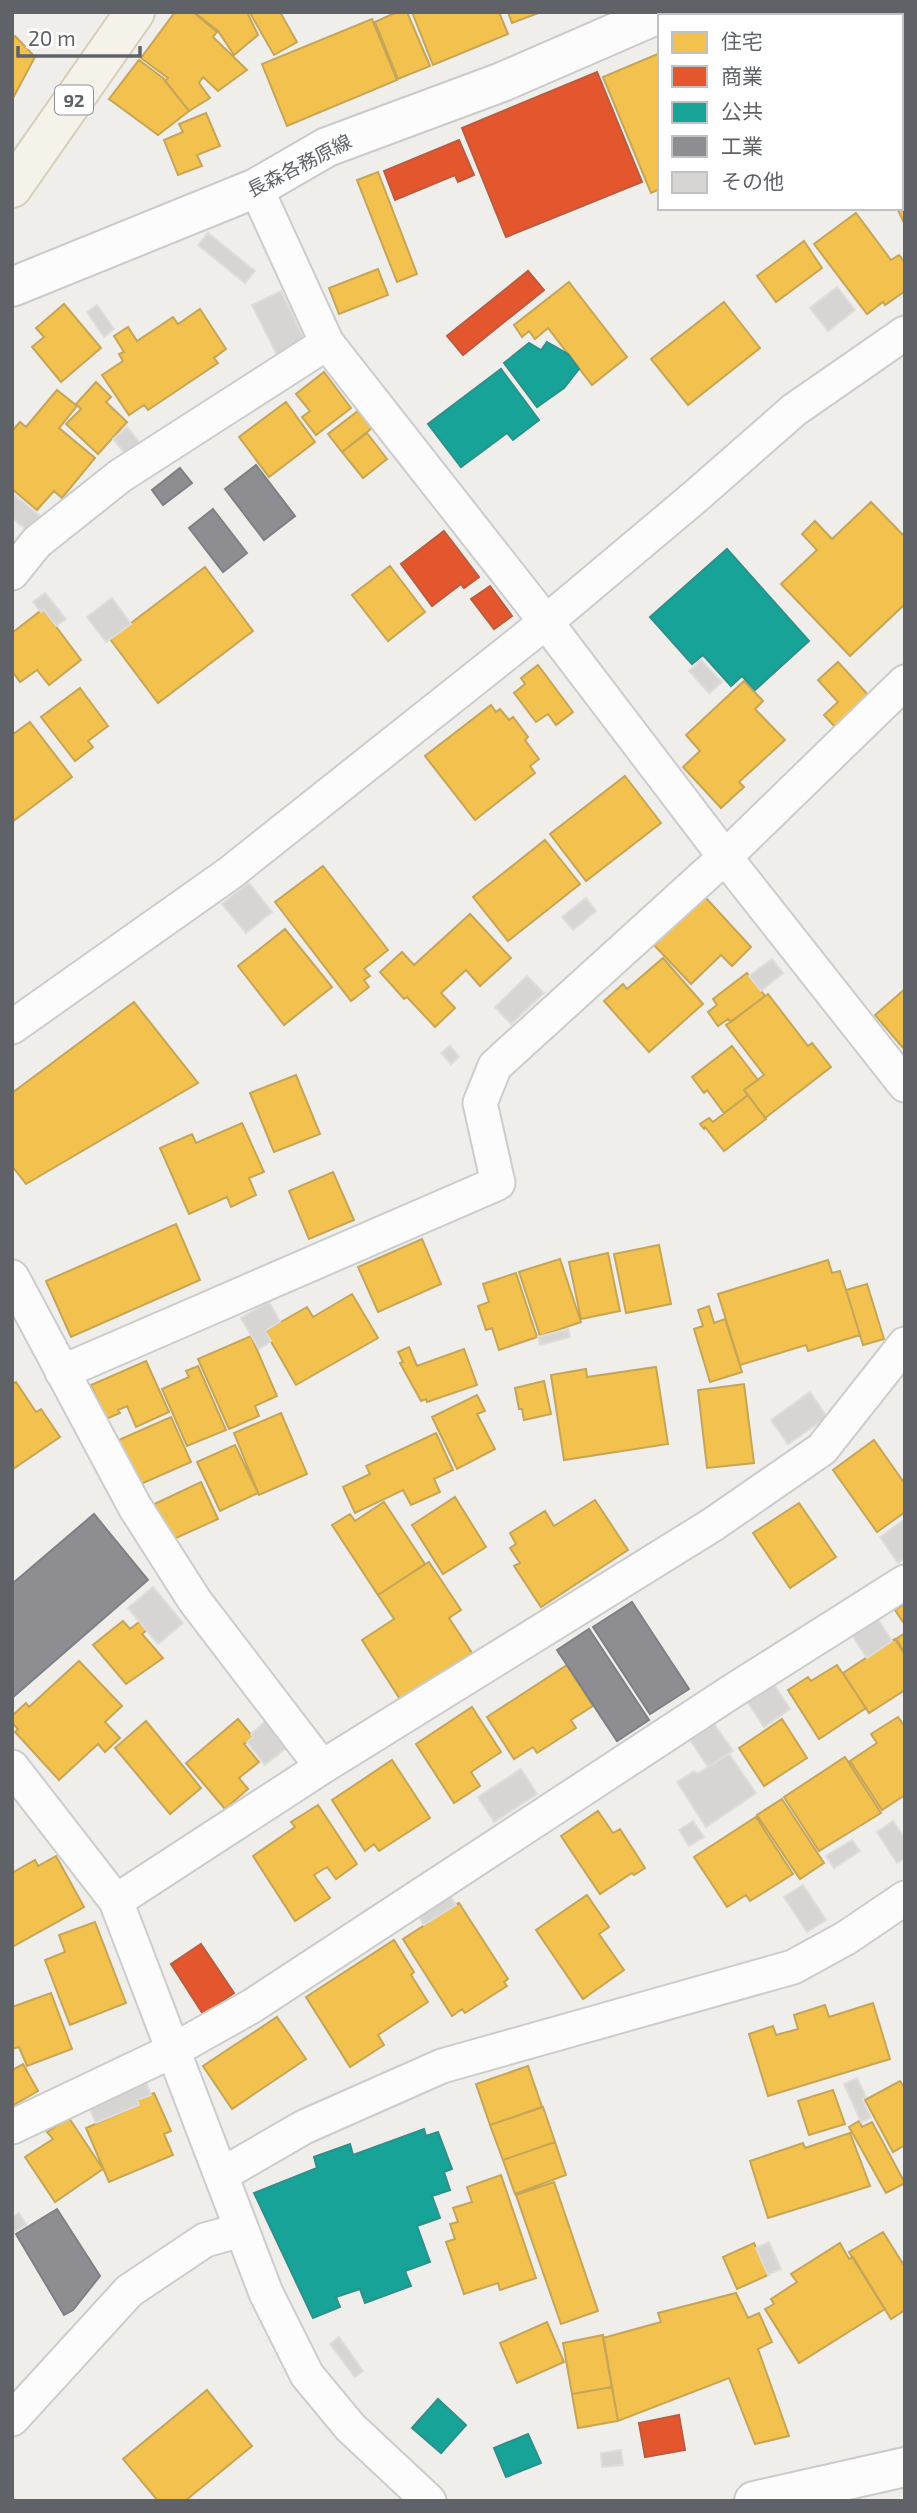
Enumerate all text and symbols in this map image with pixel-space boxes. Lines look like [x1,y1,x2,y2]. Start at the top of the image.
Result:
scale bar [18,14,140,58]
legend [658,14,903,210]
text: 20 m [28,25,76,50]
text: 住宅 [721,28,763,53]
text: 商業 [721,63,763,88]
road number: 92 [55,86,93,114]
text: 公共 [721,98,763,123]
street label: 長森各務原線 [243,129,355,201]
text: 工業 [721,133,763,158]
text: その他 [721,168,784,193]

